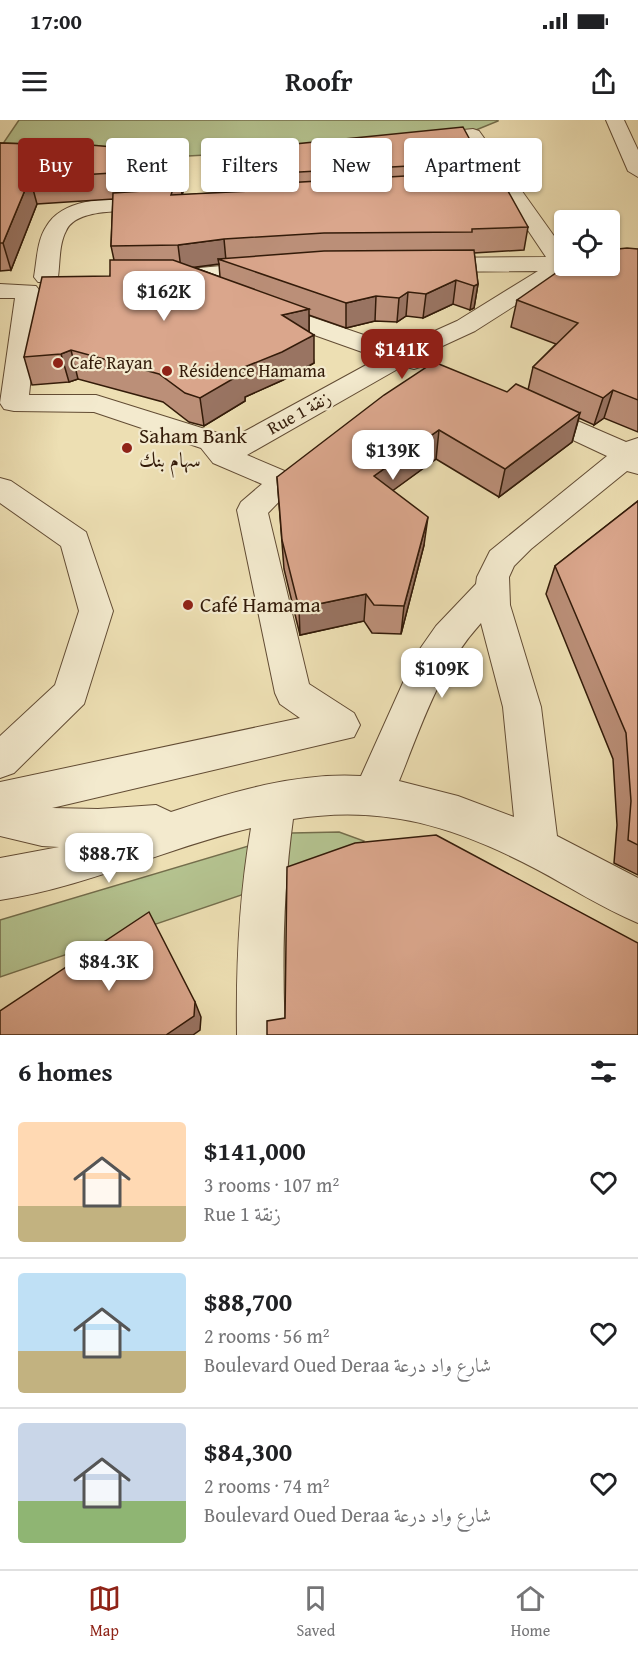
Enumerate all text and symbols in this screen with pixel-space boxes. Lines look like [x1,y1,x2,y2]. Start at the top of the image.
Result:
text: 17:00 [30,5,82,37]
text: Roofr [285,61,353,101]
icon: menu [18,65,51,98]
icon: share [587,65,620,98]
chip: Buy [18,138,94,192]
chip: Rent [106,138,189,192]
chip: Filters [201,138,299,192]
chip: New [311,138,392,192]
chip: Apartment [404,138,542,192]
map controls [554,210,620,276]
button: locate [554,210,620,276]
pin: $162K [122,271,206,322]
text: $162K [137,276,191,305]
pin: $141K [360,329,444,380]
text: $141K [375,334,429,363]
place label: Cafe Rayan [70,349,153,376]
marker: Cafe Rayan [51,356,65,370]
place label: Résidence Hamama [179,357,326,384]
marker: Résidence Hamama [160,364,174,378]
street label: Rue 1 زنقة [262,384,336,441]
place label: Saham Bank سهام بنك [139,420,247,478]
pin: $139K [351,430,435,481]
text: $139K [366,435,420,464]
marker: Saham Bank سهام بنك [120,441,134,455]
place label: Café Hamama [200,589,321,620]
marker: Café Hamama [181,598,195,612]
pin: $109K [400,648,484,699]
text: $109K [415,653,469,682]
pin: $88.7K [60,833,158,884]
text: $88.7K [79,838,139,867]
pin: $84.3K [60,941,158,992]
text: $84.3K [79,946,139,975]
text: 6 homes [18,1052,113,1091]
icon: filters [587,1055,620,1088]
text: $141,000 [204,1131,306,1170]
icon: home [66,1146,138,1218]
icon: heart [587,1166,620,1199]
text: 3 rooms · 107 m² [204,1170,339,1199]
text: Rue 1 زنقة [204,1199,281,1228]
text: $88,700 [204,1282,292,1321]
icon: home [66,1297,138,1369]
icon: heart [587,1317,620,1350]
text: 2 rooms · 56 m² [204,1321,330,1350]
text: Boulevard Oued Deraa شارع واد درعة [204,1350,491,1379]
text: $84,300 [204,1432,292,1471]
icon: home [66,1447,138,1519]
icon: heart [587,1467,620,1500]
text: 2 rooms · 74 m² [204,1471,330,1500]
text: Boulevard Oued Deraa شارع واد درعة [204,1500,491,1529]
tab: Map [88,1582,121,1642]
tab: Saved [296,1582,335,1642]
tab: Home [511,1582,550,1642]

